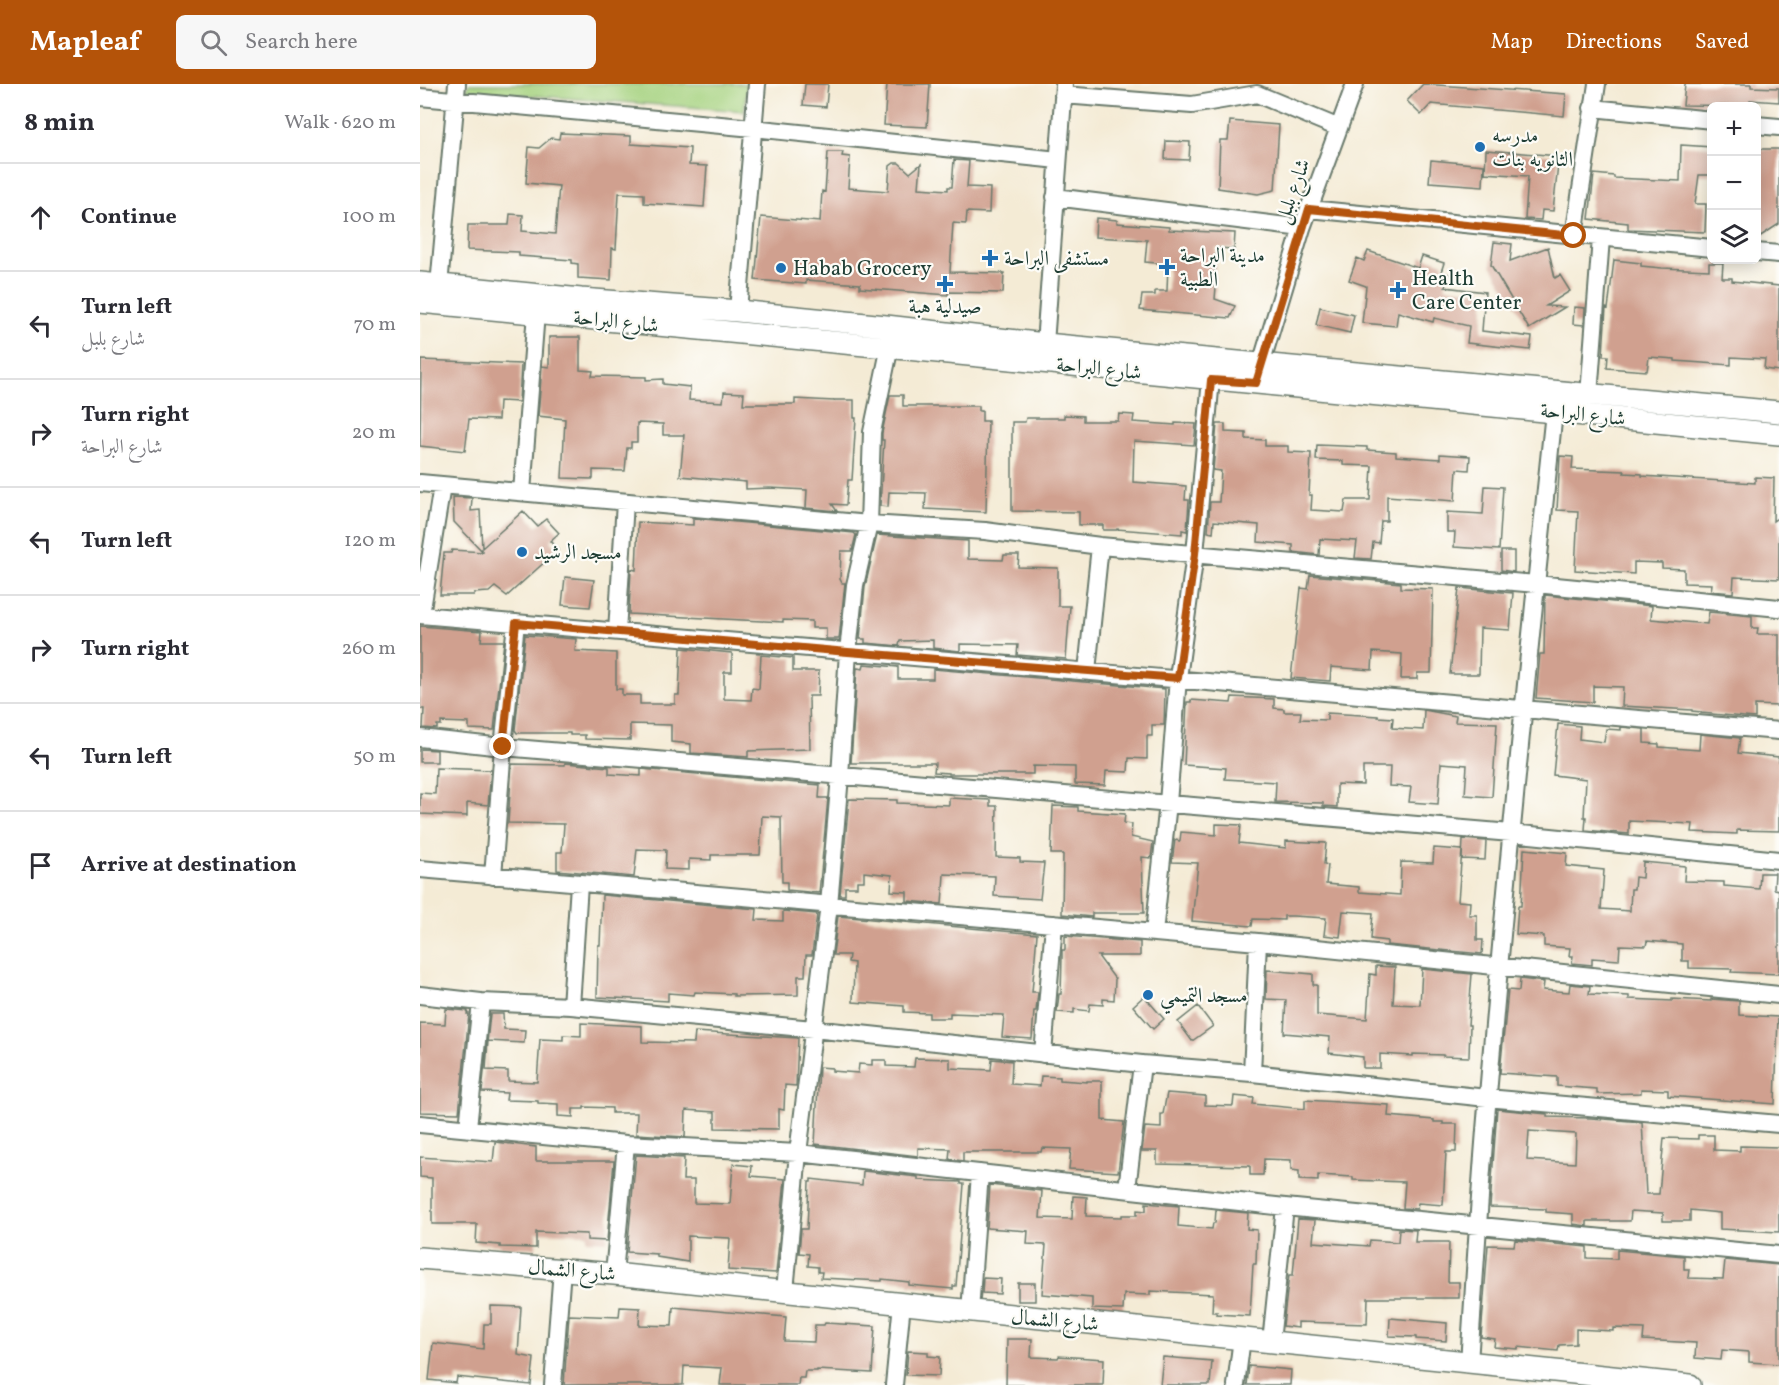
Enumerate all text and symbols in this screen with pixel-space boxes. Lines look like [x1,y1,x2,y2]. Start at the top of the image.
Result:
search box [176,15,596,69]
text: Mapleaf [30,23,140,62]
icon: search [197,26,230,59]
text: Search here [245,27,358,58]
text: Map [1491,28,1533,57]
text: Directions [1566,28,1662,57]
text: Saved [1695,28,1749,57]
map controls [1707,102,1761,264]
button: + [1707,102,1761,156]
text: 8 min [24,105,95,141]
text: Walk · 620 m [284,109,396,137]
place label: مدرسه الثانويه بنات [1492,122,1573,175]
marker: مدرسه الثانويه بنات [1473,140,1487,154]
street label: شارع بلبل [1268,155,1320,229]
button: − [1707,156,1761,210]
icon: ahead [24,201,57,234]
text: Continue [81,202,177,233]
text: 100 m [342,203,396,231]
button: layers [1707,210,1761,264]
route start [1560,222,1586,248]
place label: مدينة البراحة الطبية [1180,242,1265,295]
place label: مستشفى البراحة [1004,245,1109,274]
marker: مستشفى البراحة [981,249,999,267]
place label: Habab Grocery [793,255,932,284]
marker: مدينة البراحة الطبية [1158,258,1176,276]
marker: Habab Grocery [774,261,788,275]
place label: Health Care Center [1412,265,1521,318]
marker: صيدلية هبة [938,277,952,291]
marker: Health Care Center [1389,281,1407,299]
text: Turn left [81,292,172,323]
place label: صيدلية هبة [908,293,982,322]
street label: شارع البراحة [572,304,660,343]
icon: left [24,309,57,342]
text: 70 m [353,311,396,339]
text: شارع بلبل [81,326,145,354]
street label: شارع البراحة [1055,351,1143,390]
street label: شارع البراحة [1539,397,1627,436]
text: Turn right [81,400,189,431]
icon: right [24,417,57,450]
text: 20 m [352,419,396,447]
text: شارع البراحة [81,434,163,462]
icon: left [24,525,57,558]
text: Turn left [81,526,172,557]
text: 120 m [344,527,396,555]
place label: مسجد الرشيد [534,539,622,568]
marker: مسجد الرشيد [515,545,529,559]
icon: right [24,633,57,666]
text: Turn right [81,634,189,665]
text: 260 m [341,635,396,663]
route end [489,733,515,759]
icon: left [24,741,57,774]
text: Turn left [81,742,172,773]
text: 50 m [353,743,396,771]
icon: arrive [24,849,57,882]
text: Arrive at destination [81,850,297,881]
place label: مسجد التميمي [1160,982,1248,1015]
marker: مسجد التميمي [1141,988,1155,1002]
street label: شارع الشمال [527,1253,617,1292]
street label: شارع الشمال [1010,1303,1100,1342]

